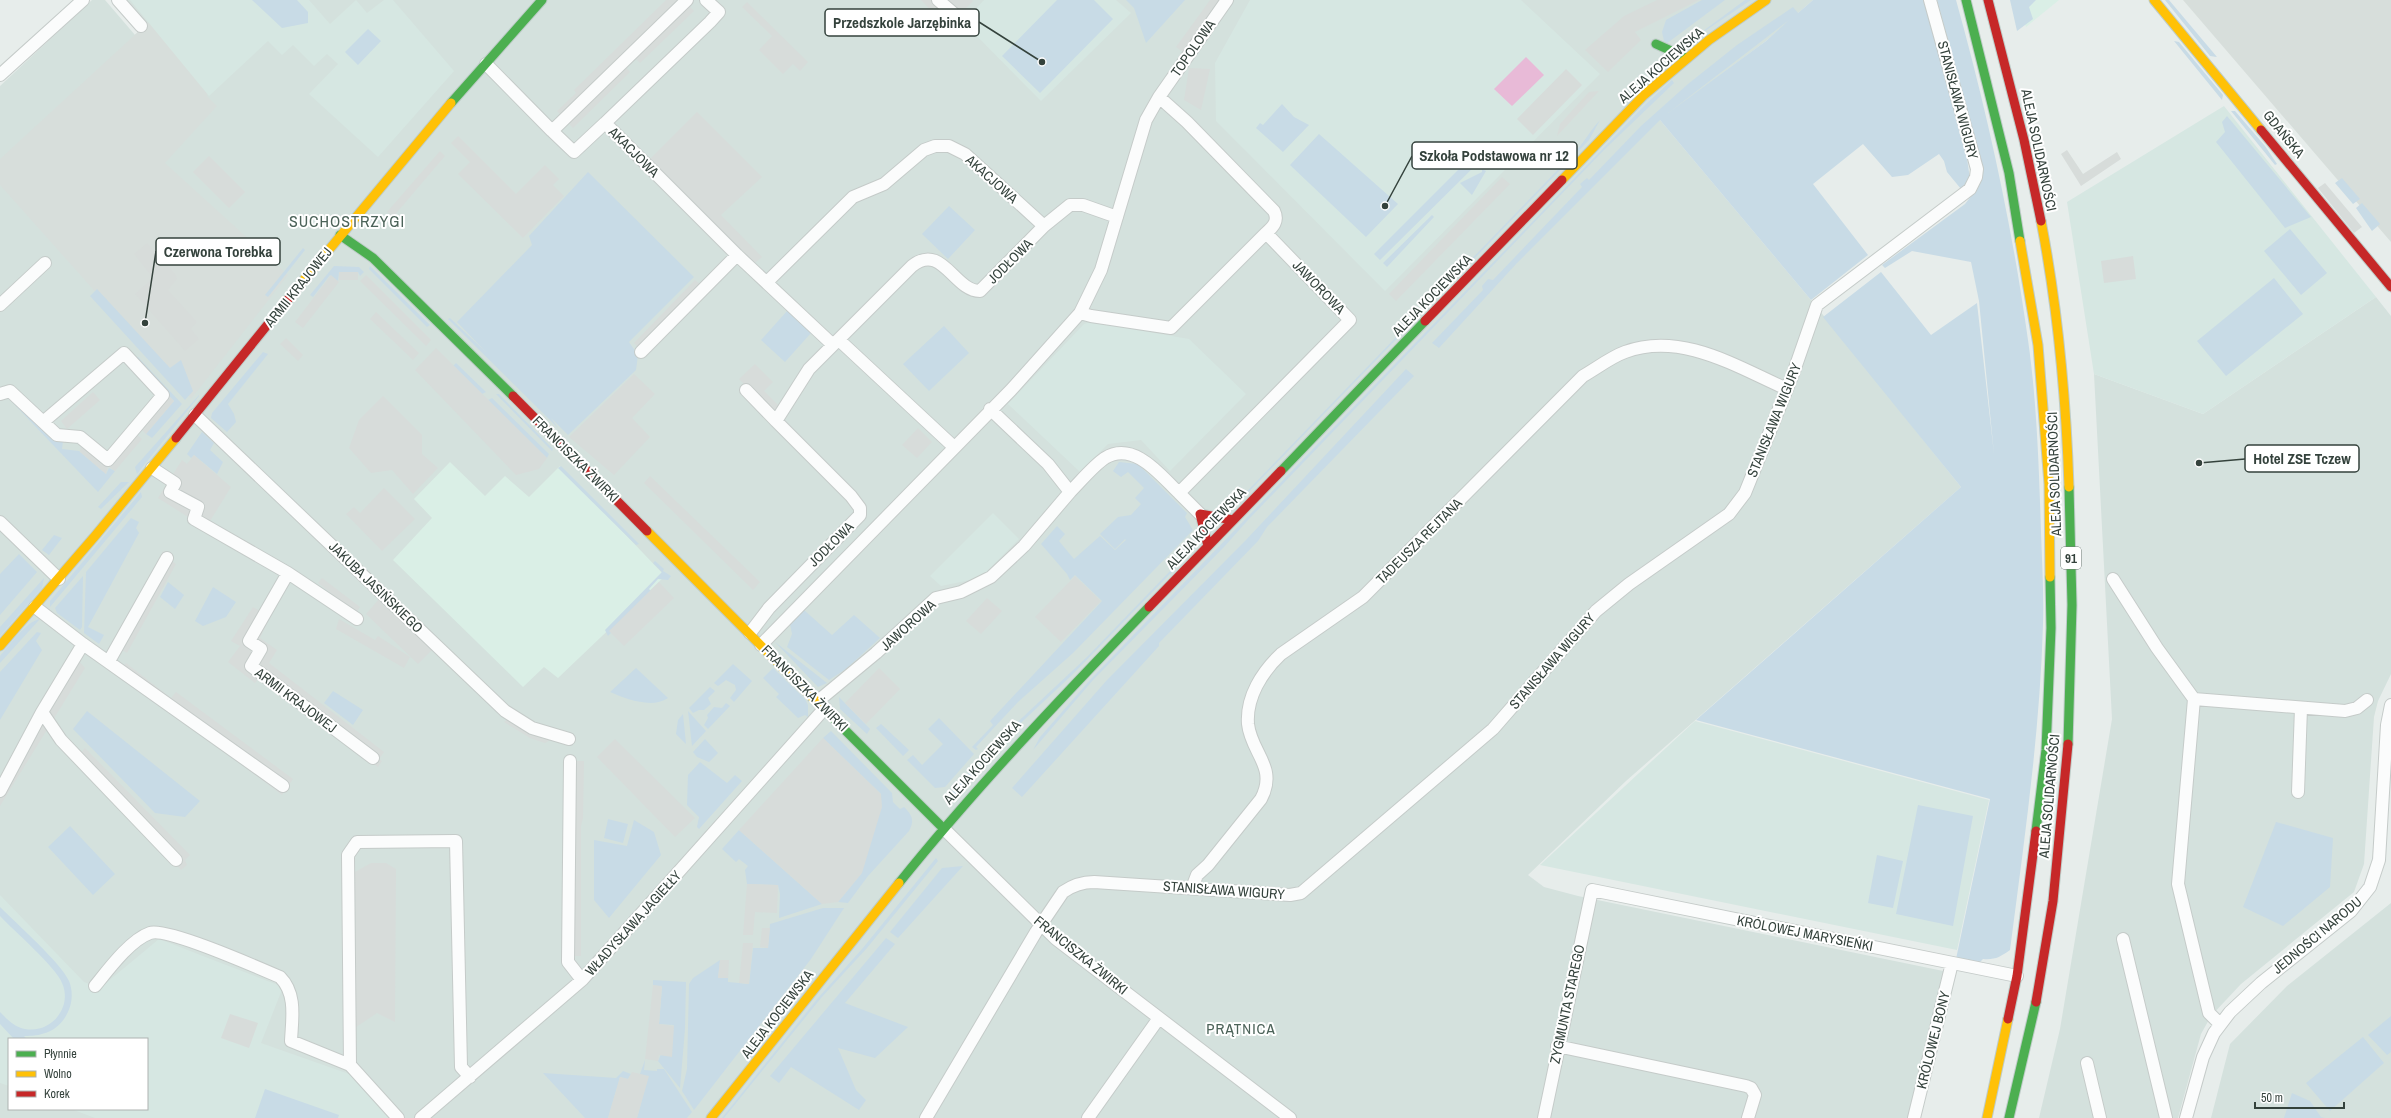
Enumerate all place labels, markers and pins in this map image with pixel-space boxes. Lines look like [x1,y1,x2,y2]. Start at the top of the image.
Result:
callout: Przedszkole Jarzębinka [825,9,979,36]
callout: Szkoła Podstawowa nr 12 [1412,142,1577,169]
callout: Czerwona Torebka [156,238,280,265]
callout: Hotel ZSE Tczew [2245,445,2359,472]

